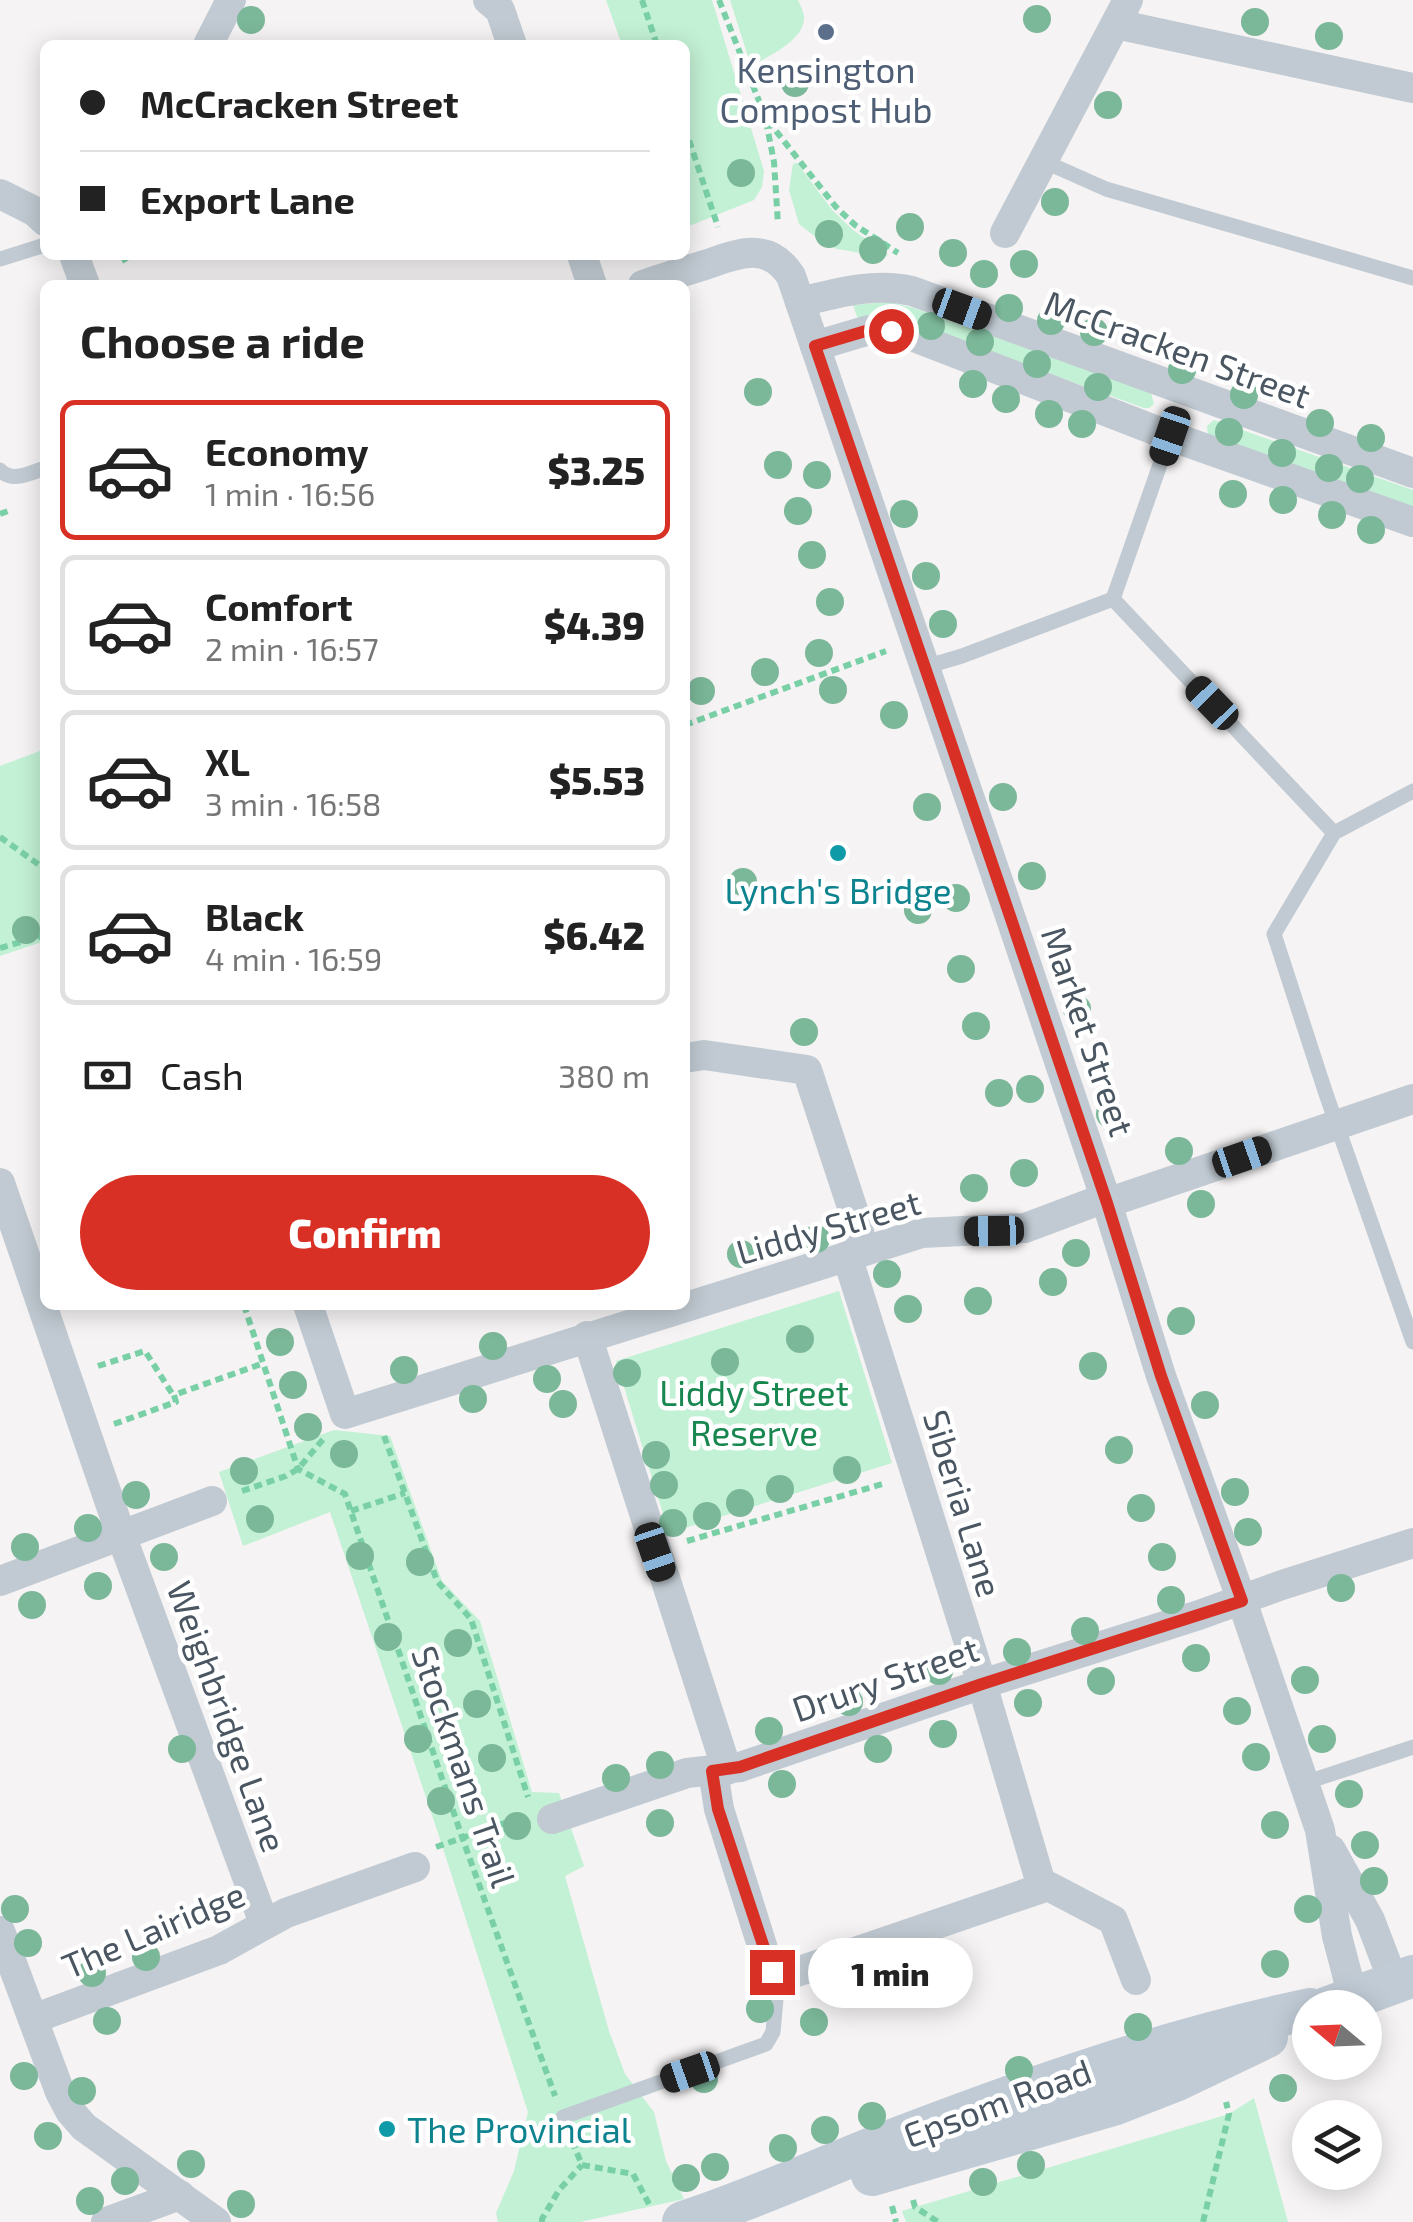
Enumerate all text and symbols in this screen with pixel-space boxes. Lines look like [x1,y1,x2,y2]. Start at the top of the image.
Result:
marker: Kensington Compost Hub [815,21,837,43]
place label: Kensington Compost Hub [720,48,932,130]
text: McCracken Street [140,80,459,126]
text: Export Lane [140,176,355,222]
street label: McCracken Street [1039,280,1317,416]
car [929,285,995,333]
route start [869,309,914,354]
text: Choose a ride [80,313,365,367]
car [1146,403,1194,469]
icon: car [85,425,175,515]
text: Economy [205,428,369,474]
text: $3.25 [548,447,645,493]
text: 1 min · 16:56 [205,474,375,512]
icon: car [85,580,175,670]
text: Comfort [205,583,353,629]
text: $4.39 [544,602,645,648]
text: 2 min · 16:57 [205,629,379,667]
car [1180,671,1244,735]
icon: car [85,735,175,825]
text: XL [205,738,250,784]
text: $5.53 [549,757,645,803]
text: 3 min · 16:58 [205,784,381,822]
marker: Lynch's Bridge [827,842,849,864]
place label: Lynch's Bridge [724,869,952,911]
icon: car [85,890,175,980]
text: Black [205,893,304,939]
text: $6.42 [543,912,645,958]
street label: Market Street [1034,921,1144,1141]
text: 4 min · 16:59 [205,939,382,977]
icon: cash [80,1048,135,1103]
text: Cash [160,1052,244,1098]
text: 380 m [558,1056,650,1094]
car [1209,1133,1275,1181]
button: Confirm [80,1175,650,1290]
street label: Liddy Street [731,1180,925,1272]
car [964,1215,1024,1247]
park label: Liddy Street Reserve [659,1371,849,1453]
street label: Siberia Lane [916,1405,1012,1601]
car [631,1519,679,1585]
street label: Weighbridge Lane [160,1575,296,1857]
street label: Drury Street [786,1627,984,1729]
street label: Stockmans Trail [404,1640,526,1893]
street label: The Lairidge [55,1872,251,1986]
callout: 1 min [807,1937,972,2007]
route end [750,1950,795,1995]
text: 1 min [851,1954,930,1992]
north arrow [1292,1990,1382,2080]
map controls [1292,1990,1382,2190]
car [657,2048,723,2096]
street label: Epsom Road [897,2049,1097,2155]
button: layers [1292,2100,1382,2190]
place label: The Provincial [407,2108,632,2150]
marker: The Provincial [376,2118,398,2140]

